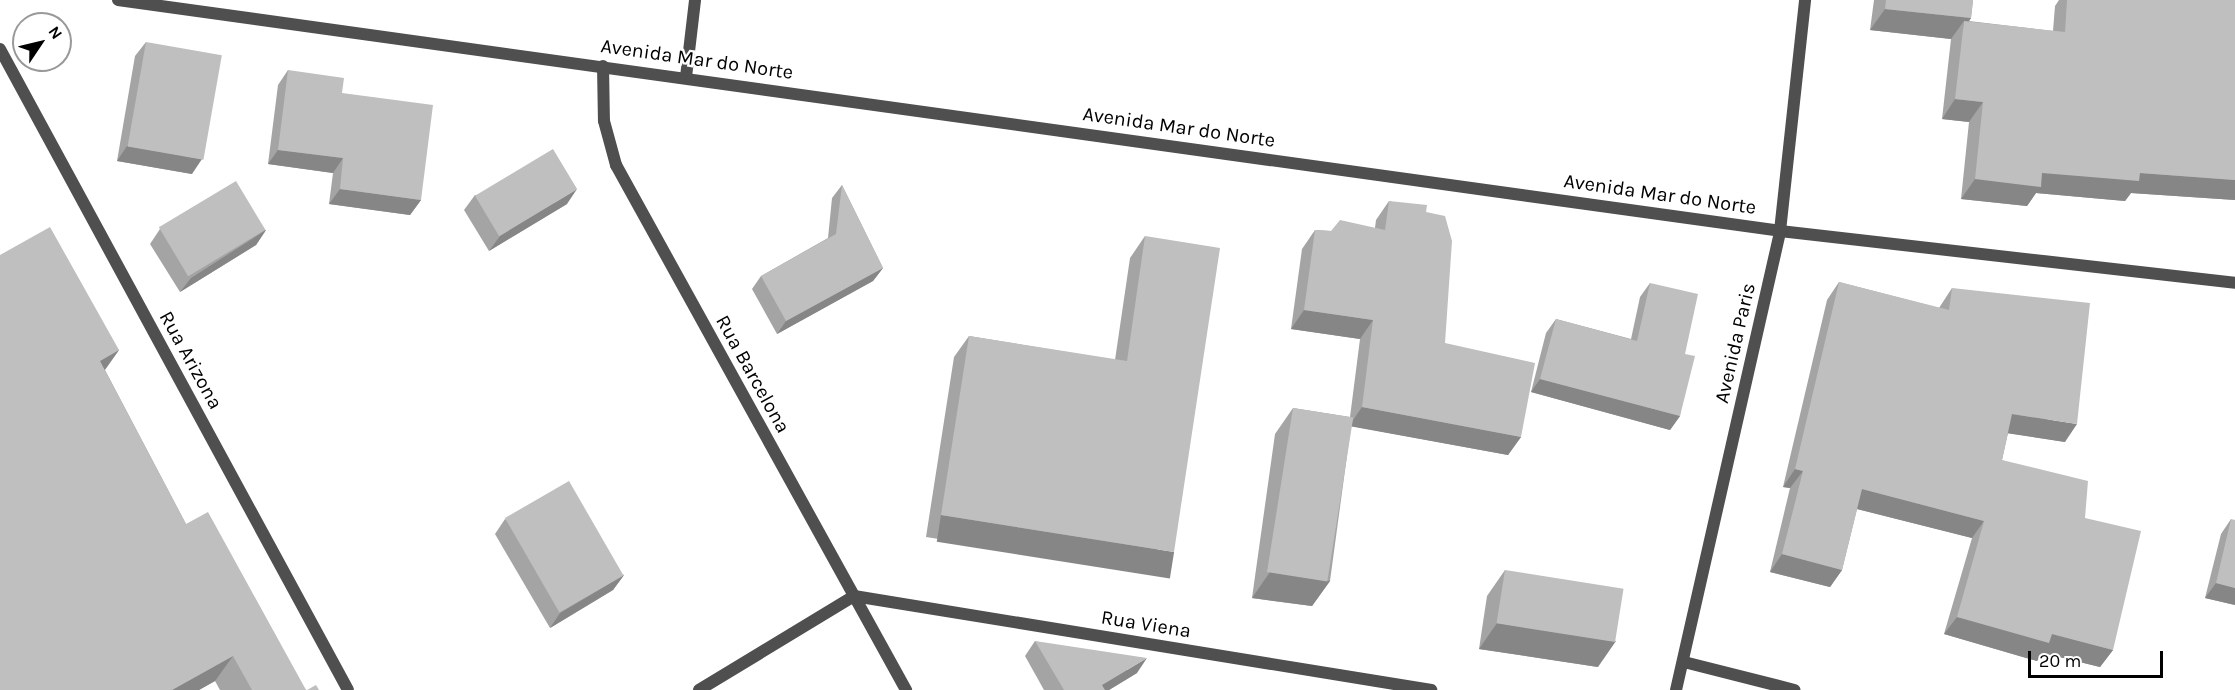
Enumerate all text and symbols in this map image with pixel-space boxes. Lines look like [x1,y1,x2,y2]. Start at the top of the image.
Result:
north arrow [12,12,72,72]
text: N [44,22,67,43]
street label: Avenida Mar do Norte [599,34,795,84]
street label: Avenida Mar do Norte [1081,102,1277,152]
street label: Avenida Mar do Norte [1562,169,1758,219]
street label: Avenida Paris [1709,280,1761,406]
street label: Rua Arizona [154,307,228,413]
street label: Rua Barcelona [711,311,795,437]
street label: Rua Viena [1099,605,1193,643]
scale bar [2031,639,2166,677]
text: 20 m [2039,650,2081,672]

